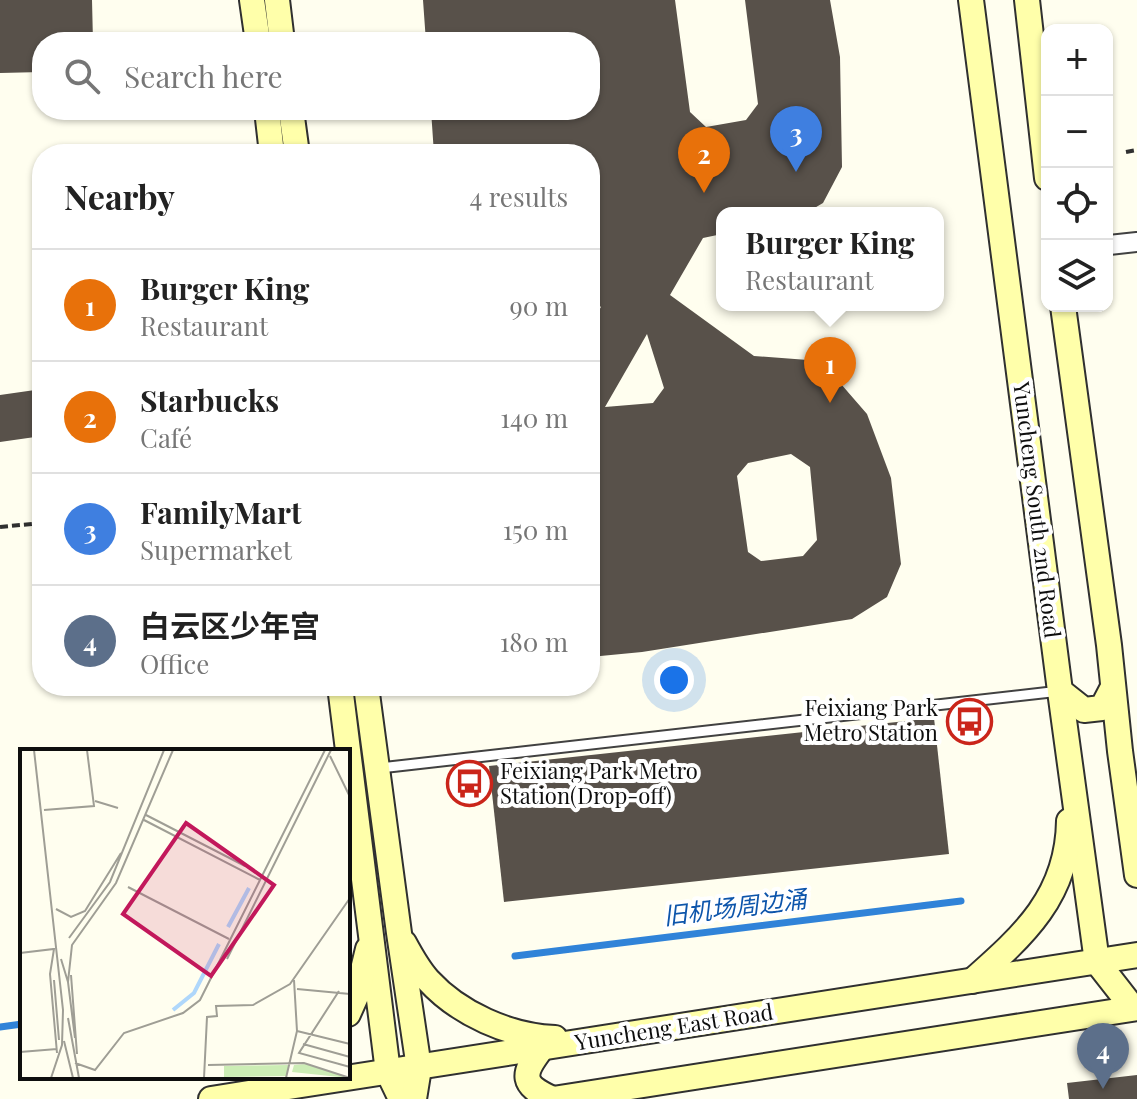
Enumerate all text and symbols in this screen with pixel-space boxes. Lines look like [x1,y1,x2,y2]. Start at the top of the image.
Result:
map controls [1041,24,1113,312]
button: + [1041,24,1113,96]
search box [32,32,600,120]
icon: search [60,54,104,98]
text: Search here [124,56,283,96]
button: − [1041,96,1113,168]
pin: 3 [770,106,822,172]
pin: 2 [678,127,730,193]
button: locate [1041,168,1113,240]
text: Nearby [64,173,175,219]
text: 4 results [469,179,568,214]
popup [716,207,944,311]
text: Burger King [745,222,915,262]
button: layers [1041,240,1113,312]
text: Restaurant [745,262,873,297]
text: Burger King [140,268,309,308]
text: 1 [85,288,95,323]
text: 90 m [510,288,568,323]
text: Restaurant [140,308,268,343]
pin: 1 [804,337,856,403]
street label: Yuncheng South 2nd Road [1007,379,1069,640]
text: Starbucks [140,380,279,420]
text: 2 [83,400,97,435]
text: 140 m [500,400,568,435]
text: Café [140,420,192,455]
text: FamilyMart [140,492,301,532]
text: 3 [84,512,96,547]
text: 150 m [503,512,568,547]
text: Supermarket [140,532,292,567]
text: 白云区少年宫 [140,605,320,645]
text: 4 [83,624,97,659]
text: 180 m [500,624,568,659]
text: Office [140,646,209,681]
your location [654,660,694,700]
place label: Feixiang Park Metro Station [803,692,938,747]
bus stop icon: Feixiang Park Metro Station [945,697,993,745]
inset map [20,749,350,1079]
place label: Feixiang Park Metro Station(Drop-off) [500,755,698,810]
bus stop icon: Feixiang Park Metro Station(Drop-off) [445,760,493,808]
water label: 旧机场周边涌 [661,881,811,931]
street label: Yuncheng East Road [572,996,775,1057]
pin: 4 [1077,1023,1129,1089]

